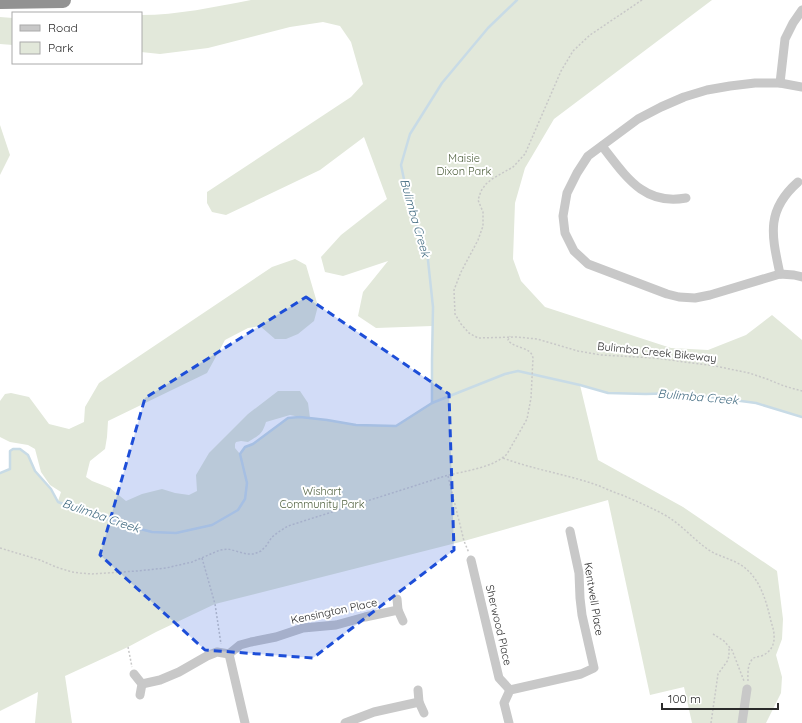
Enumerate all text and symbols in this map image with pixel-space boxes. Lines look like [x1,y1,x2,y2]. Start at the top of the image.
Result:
legend [12,12,142,64]
text: Road [48,20,78,35]
text: Park [48,40,73,55]
park label: Maisie Dixon Park [437,151,491,178]
water label: Bulimba Creek [397,177,434,260]
street label: Bulimba Creek Bikeway [597,339,717,365]
water label: Bulimba Creek [657,386,741,408]
park label: Wishart Community Park [279,484,365,511]
water label: Bulimba Creek [60,495,143,536]
street label: Kentwell Place [581,561,607,637]
street label: Sherwood Place [483,583,515,667]
street label: Kensington Place [290,595,378,627]
scale bar [662,685,778,711]
text: 100 m [668,691,701,706]

